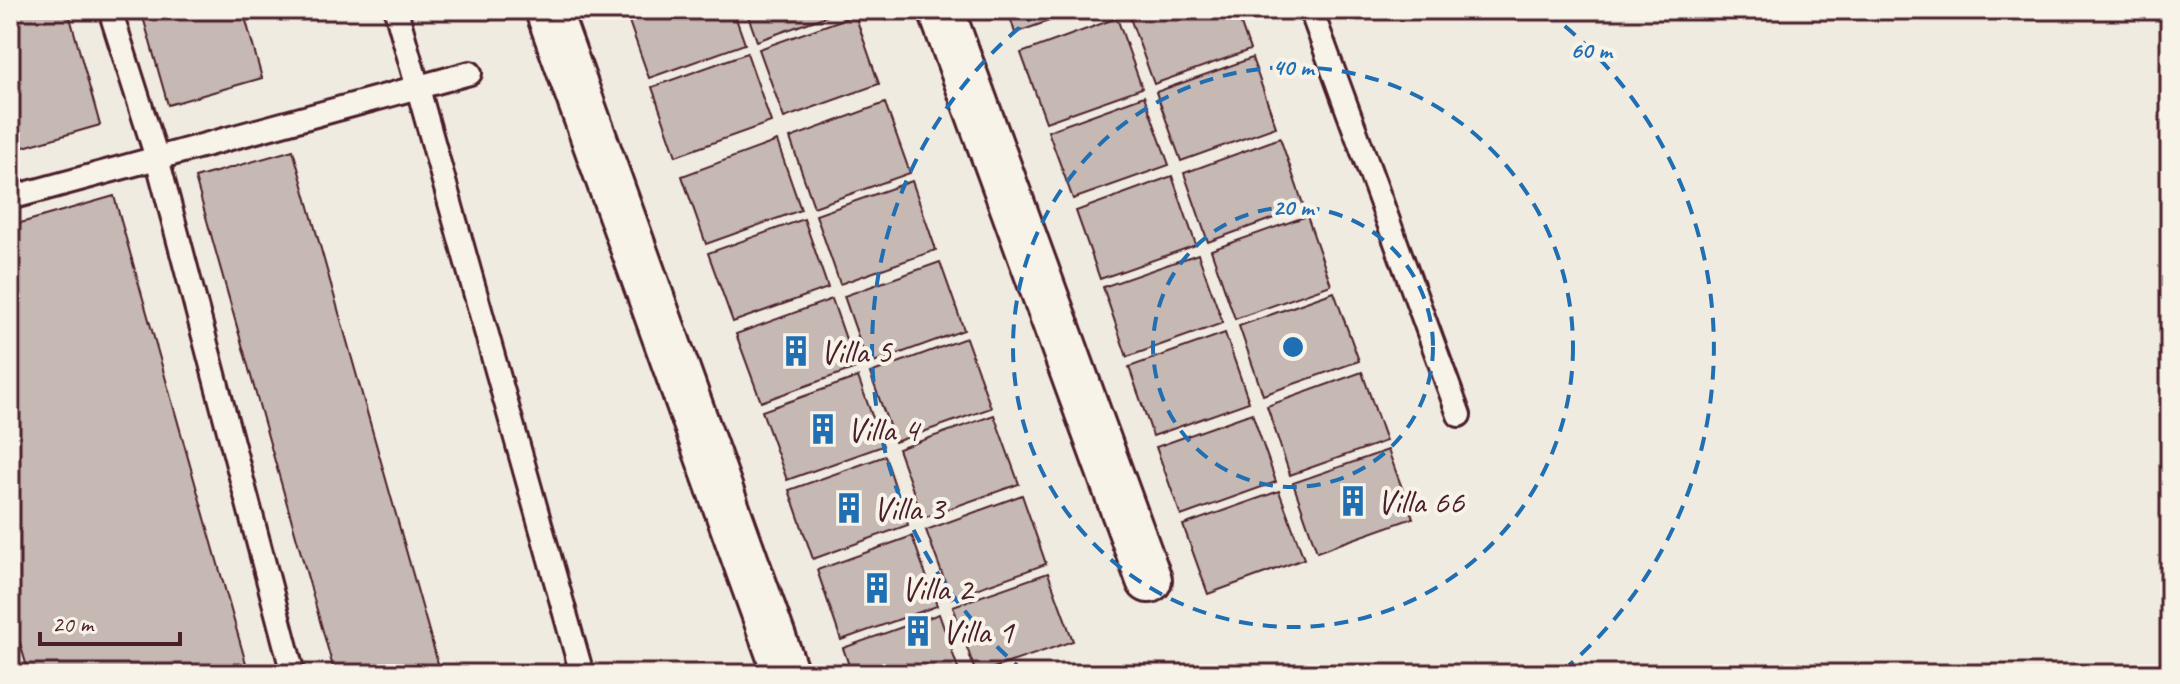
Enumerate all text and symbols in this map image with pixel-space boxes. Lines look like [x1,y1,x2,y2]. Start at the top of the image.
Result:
text: 60 m [1570,35,1614,65]
text: 40 m [1272,52,1316,82]
text: 20 m [1272,192,1316,222]
place label: Villa 5 [820,330,893,373]
centre of rings [1279,333,1307,361]
building icon: Villa 5 [779,334,813,368]
place label: Villa 4 [847,408,922,451]
building icon: Villa 4 [806,412,840,446]
place label: Villa 66 [1377,480,1466,523]
building icon: Villa 66 [1336,484,1370,518]
place label: Villa 3 [873,487,947,530]
building icon: Villa 3 [832,491,866,525]
place label: Villa 2 [901,567,975,610]
building icon: Villa 2 [860,571,894,605]
scale bar [40,596,180,646]
text: 20 m [52,609,95,639]
place label: Villa 1 [942,610,1015,653]
building icon: Villa 1 [901,614,935,648]

